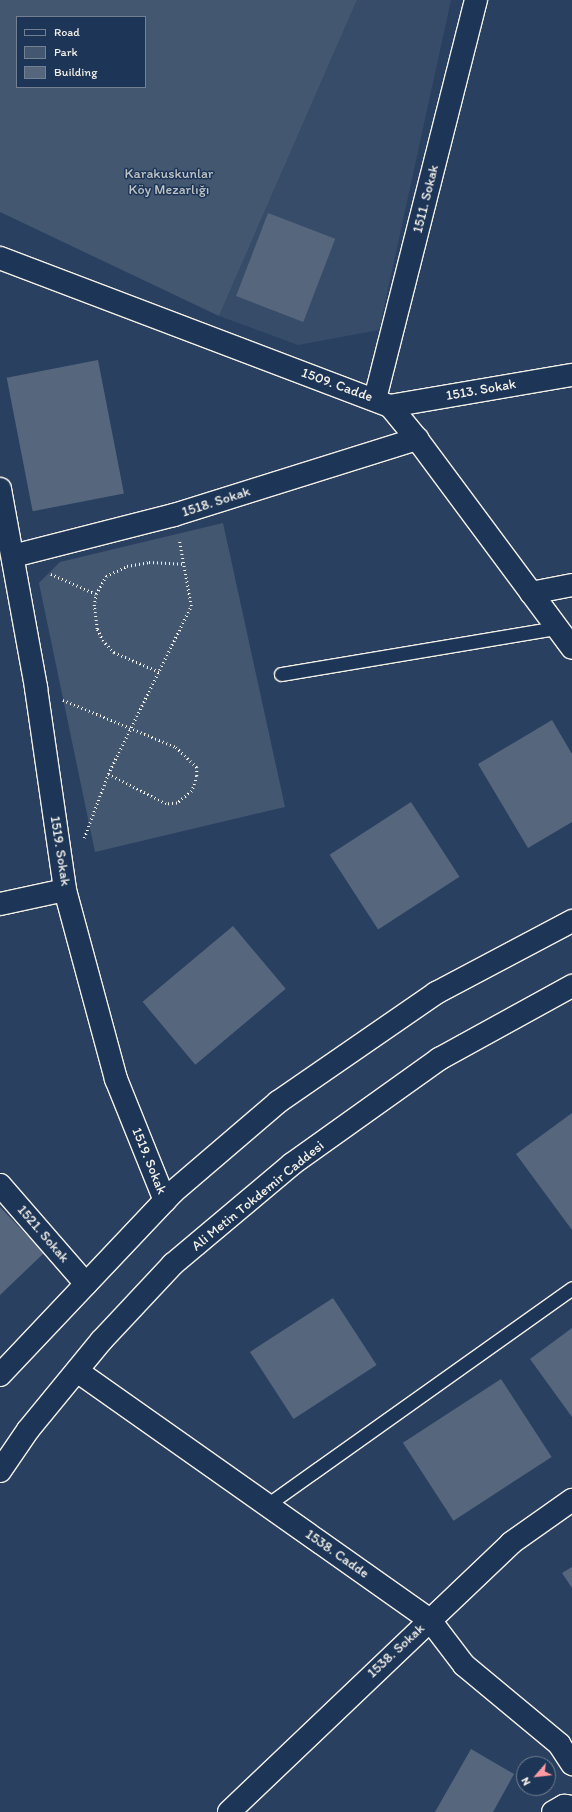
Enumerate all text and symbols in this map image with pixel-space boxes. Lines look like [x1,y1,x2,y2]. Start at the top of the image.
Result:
legend [16,16,146,88]
text: Road [54,25,80,39]
text: Park [54,45,78,59]
text: Building [54,65,97,79]
street label: 1511. Sokak [409,163,443,235]
park label: Karakuskunlar Köy Mezarlığı [125,166,213,198]
street label: 1509. Cadde [299,364,375,406]
street label: 1513. Sokak [445,376,517,404]
street label: 1518. Sokak [180,483,252,521]
street label: 1519. Sokak [46,815,74,887]
street label: 1519. Sokak [128,1125,170,1197]
street label: Ali Metin Tokdemir Caddesi [189,1138,327,1254]
street label: 1521. Sokak [14,1202,72,1266]
street label: 1538. Cadde [302,1526,372,1582]
street label: 1538. Sokak [364,1620,428,1682]
north arrow [516,1756,556,1796]
text: N [518,1775,533,1788]

